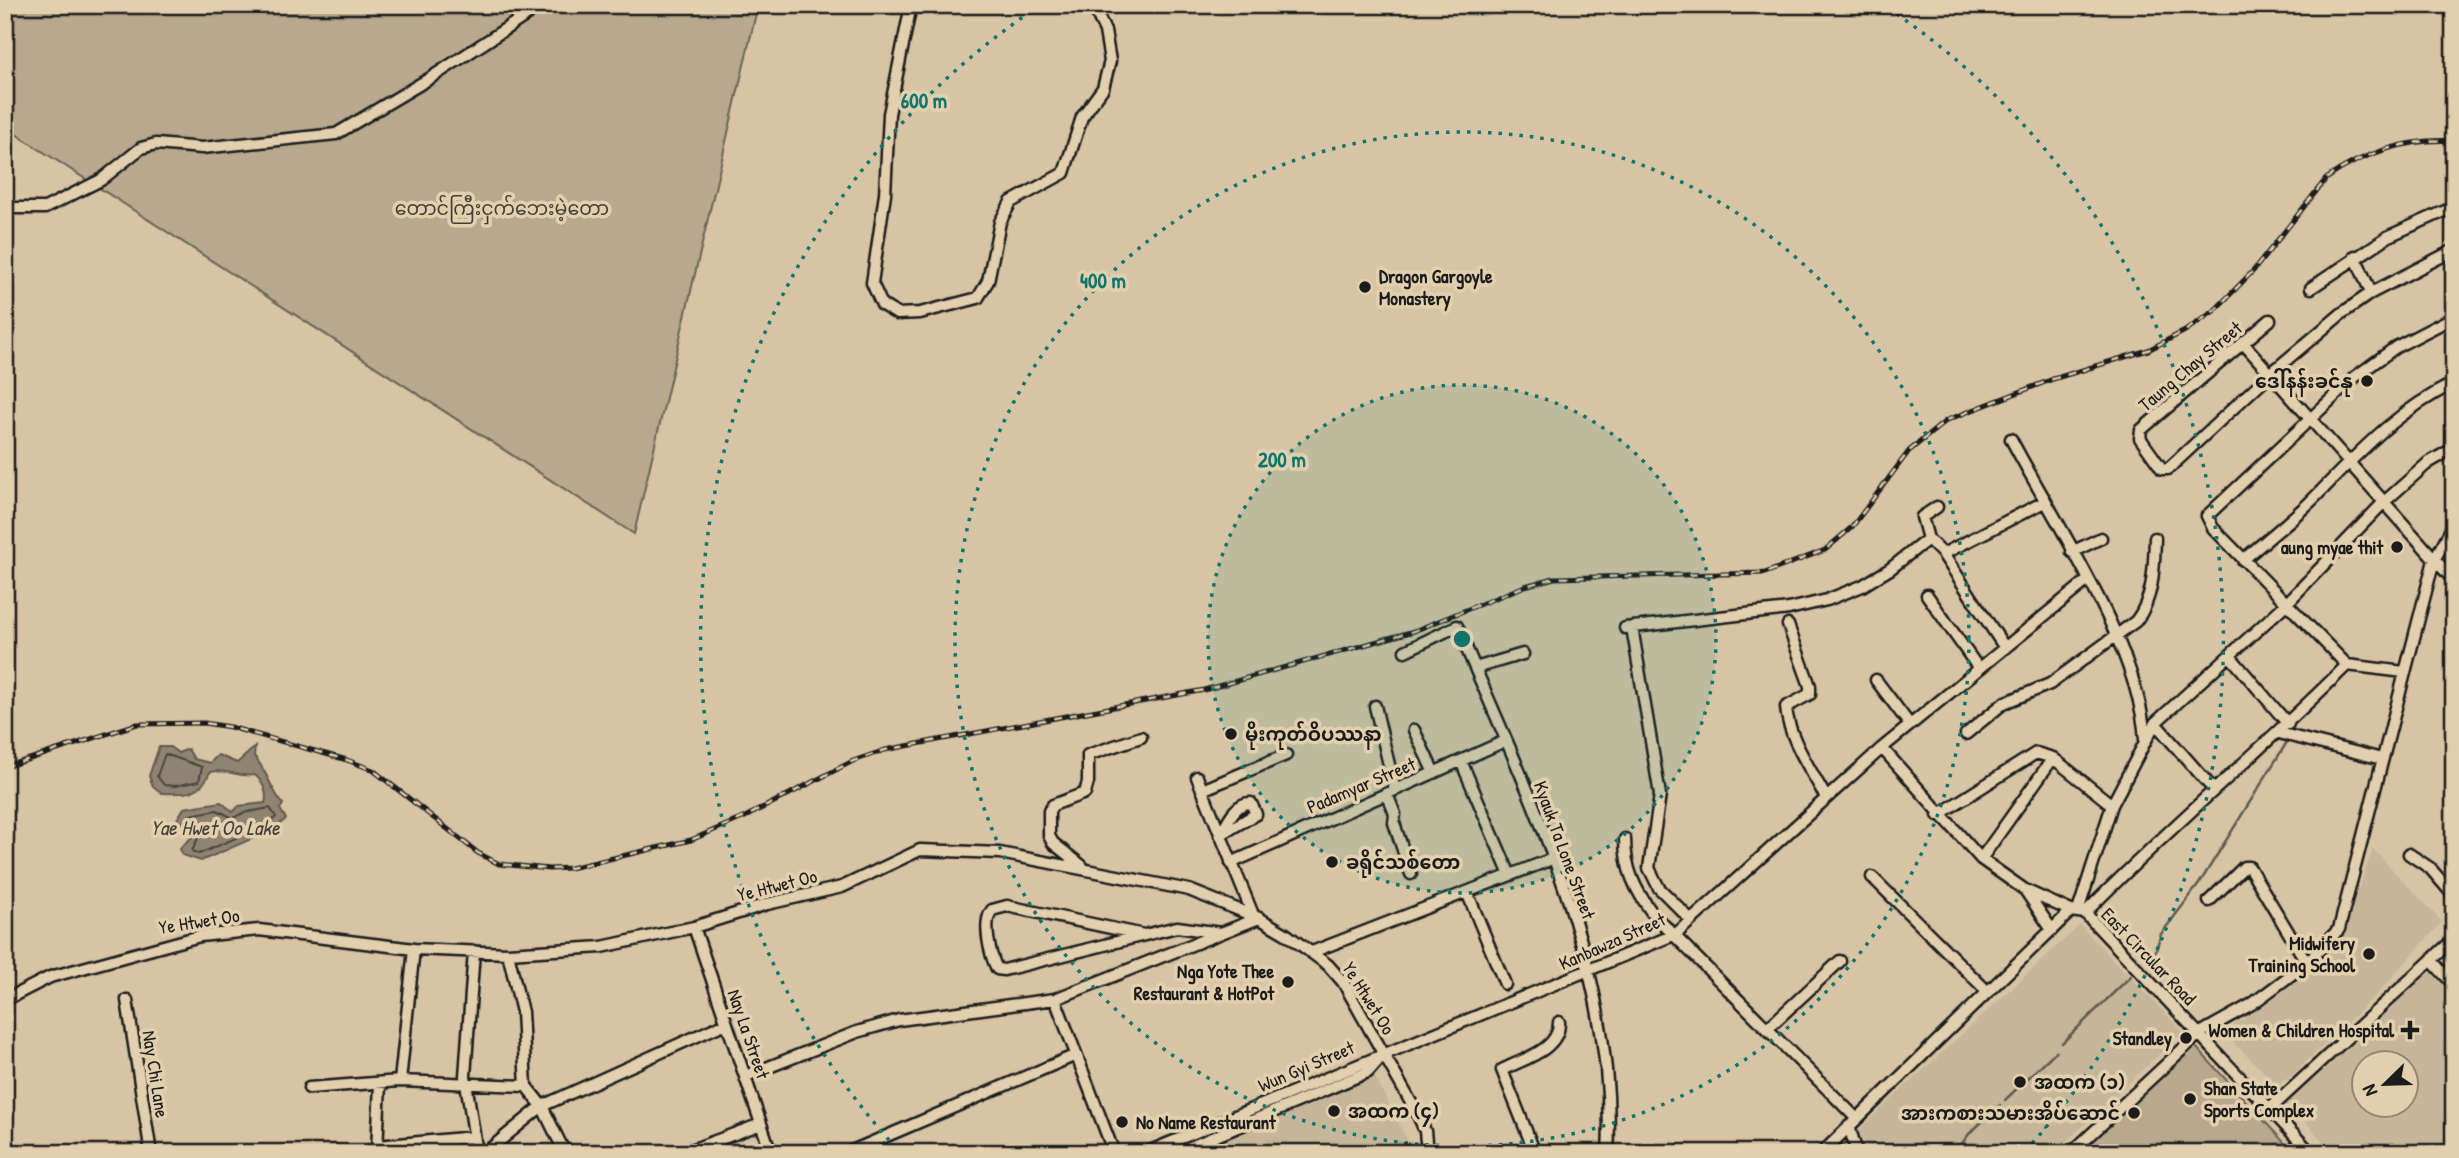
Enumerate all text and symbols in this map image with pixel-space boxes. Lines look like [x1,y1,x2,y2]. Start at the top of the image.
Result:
text: 600 m [901,86,947,115]
park label: တောင်ကြီးငှက်ဘေးမဲ့တော [395,194,609,225]
place label: Dragon Gargoyle Monastery [1379,263,1493,312]
text: 400 m [1080,266,1126,295]
marker: Dragon Gargoyle Monastery [1357,279,1373,295]
street label: Taung Chay Street [2133,315,2248,417]
place label: ဒေါ်နန်းခင်နု [2255,368,2353,397]
marker: ဒေါ်နန်းခင်နု [2359,373,2375,389]
text: 200 m [1258,445,1306,474]
place label: aung myae thit [2281,534,2384,561]
marker: aung myae thit [2389,539,2405,555]
centre of rings [1450,627,1474,651]
place label: မိုးကုတ်ဝိပဿနာ [1245,721,1382,750]
marker: မိုးကုတ်ဝိပဿနာ [1223,726,1239,742]
street label: Padamyar Street [1303,750,1420,820]
street label: Kyauk Ta Lone Street [1528,777,1602,923]
water label: Yae Hwet Oo Lake [151,813,281,842]
place label: ခရိုင်သစ်တော [1346,849,1460,878]
marker: ခရိုင်သစ်တော [1324,854,1340,870]
street label: Ye Htwet Oo [734,862,820,907]
street label: Ye Htwet Oo [157,902,241,940]
street label: East Circular Road [2096,902,2203,1011]
street label: Kanbawza Street [1555,906,1670,976]
place label: Midwifery Training School [2247,930,2356,979]
marker: Midwifery Training School [2361,946,2377,962]
street label: Ye Htwet Oo [1336,957,1402,1040]
place label: Nga Yote Thee Restaurant & HotPot [1134,958,1275,1006]
marker: Nga Yote Thee Restaurant & HotPot [1280,974,1296,990]
street label: Nay La Street [722,986,777,1083]
place label: Women & Children Hospital [2209,1017,2395,1044]
marker: Women & Children Hospital [2400,1020,2420,1040]
place label: Standley [2113,1025,2172,1052]
street label: Nay Chi Lane [136,1029,176,1120]
marker: Standley [2178,1030,2194,1046]
street label: Wun Gyi Street [1254,1034,1359,1098]
north arrow [2350,1050,2420,1120]
place label: အထက (၁) [2034,1069,2125,1095]
marker: အထက (၁) [2012,1074,2028,1090]
place label: Shan State Sports Complex [2204,1075,2315,1124]
text: N [2355,1081,2383,1100]
marker: Shan State Sports Complex [2182,1091,2198,1107]
place label: အထက (၄) [1348,1098,1439,1127]
place label: အားကစားသမားအိပ်ဆောင် [1901,1100,2120,1126]
marker: အထက (၄) [1326,1103,1342,1119]
marker: အားကစားသမားအိပ်ဆောင် [2126,1105,2142,1121]
place label: No Name Restaurant [1136,1109,1277,1135]
marker: No Name Restaurant [1114,1114,1130,1130]

